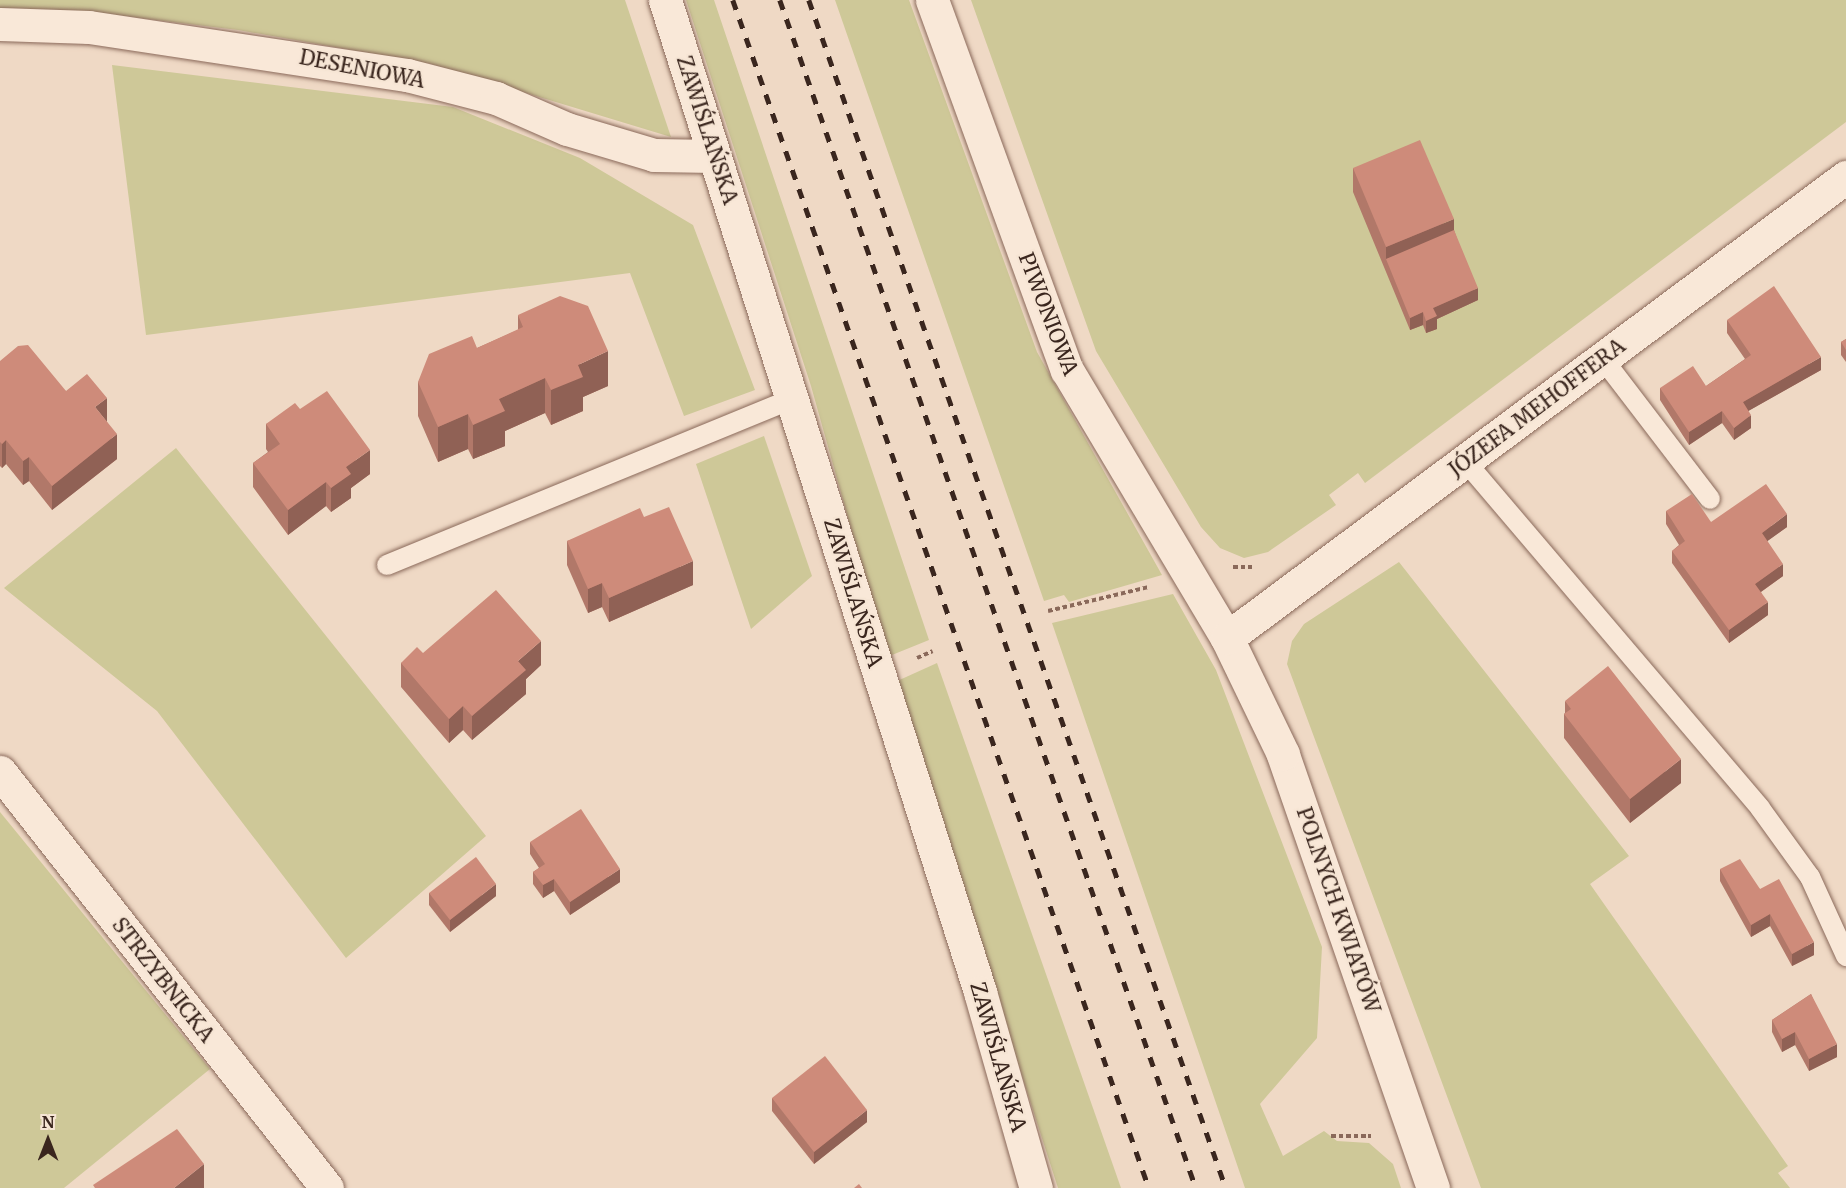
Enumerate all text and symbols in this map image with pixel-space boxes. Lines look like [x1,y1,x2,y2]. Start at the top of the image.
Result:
street label: DESENIOWA [297,45,427,93]
street label: ZAWIŚLAŃSKA [671,53,743,207]
street label: PIWONIOWA [1013,249,1083,379]
street label: JÓZEFA MEHOFFERA [1444,333,1630,483]
street label: ZAWIŚLAŃSKA [818,515,888,671]
street label: POLNYCH KWIATÓW [1291,804,1385,1016]
street label: STRZYBNICKA [107,913,219,1047]
street label: ZAWIŚLAŃSKA [965,979,1031,1135]
north arrow [18,1110,78,1170]
text: N [42,1112,54,1132]

